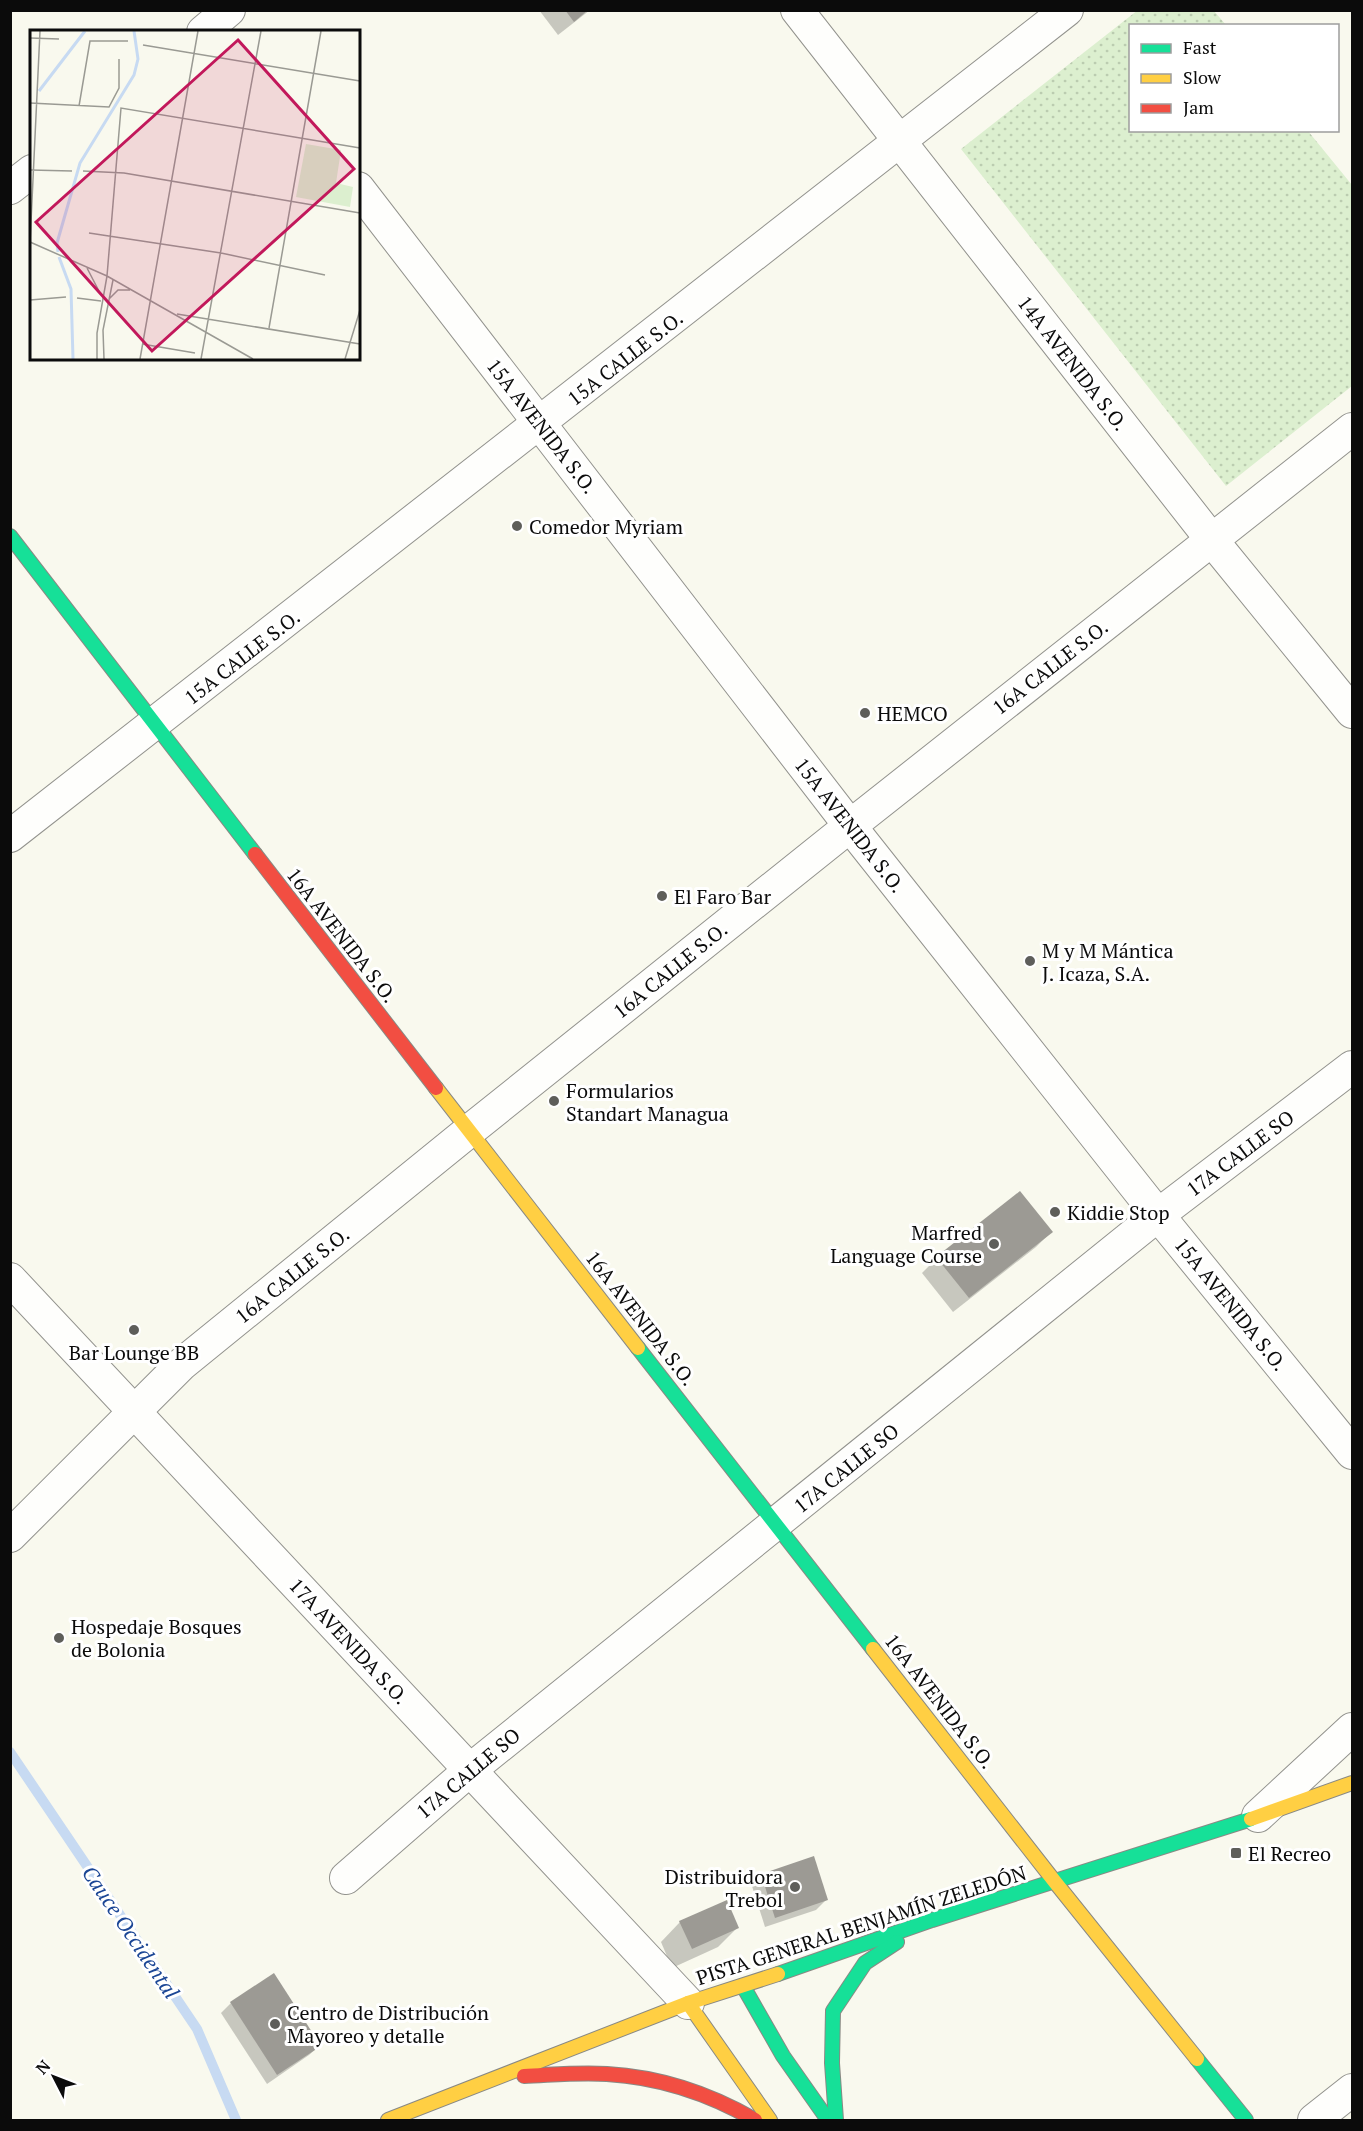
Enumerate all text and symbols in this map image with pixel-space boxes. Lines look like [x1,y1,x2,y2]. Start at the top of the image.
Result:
legend [1129,24,1339,132]
inset map [30,30,360,360]
text: Fast [1183,35,1217,59]
text: Slow [1183,65,1222,89]
text: Jam [1183,95,1214,119]
street label: 14A AVENIDA S.O. [1012,290,1134,436]
street label: 15A CALLE S.O. [562,304,688,412]
street label: 15A AVENIDA S.O. [481,353,603,499]
place label: Comedor Myriam [529,513,683,540]
marker: Comedor Myriam [510,519,524,533]
street label: 15A CALLE S.O. [179,603,305,711]
street label: 16A CALLE S.O. [987,613,1113,721]
place label: HEMCO [877,700,948,727]
marker: HEMCO [858,706,872,720]
street label: 15A AVENIDA S.O. [789,752,911,898]
street label: 16A AVENIDA S.O. [281,862,403,1008]
place label: El Faro Bar [674,883,771,910]
marker: El Faro Bar [655,889,669,903]
street label: 16A CALLE S.O. [607,916,733,1024]
place label: M y M Mántica J. Icaza, S.A. [1042,937,1174,987]
marker: M y M Mántica J. Icaza, S.A. [1023,954,1037,968]
place label: Formularios Standart Managua [566,1077,729,1127]
marker: Formularios Standart Managua [547,1094,561,1108]
street label: 17A CALLE SO [1181,1104,1299,1202]
place label: Kiddie Stop [1067,1199,1170,1226]
marker: Kiddie Stop [1048,1205,1062,1219]
place label: Marfred Language Course [830,1219,982,1269]
street label: 16A CALLE S.O. [229,1221,355,1329]
street label: 15A AVENIDA S.O. [1169,1232,1293,1376]
marker: Marfred Language Course [987,1237,1001,1251]
street label: 16A AVENIDA S.O. [580,1245,702,1391]
marker: Bar Lounge BB [127,1323,141,1337]
place label: Bar Lounge BB [69,1339,199,1366]
street label: 17A CALLE SO [788,1417,904,1519]
street label: 17A AVENIDA S.O. [283,1572,415,1710]
place label: Hospedaje Bosques de Bolonia [71,1613,242,1663]
street label: 16A AVENIDA S.O. [879,1628,1001,1774]
marker: Hospedaje Bosques de Bolonia [52,1631,66,1645]
street label: 17A CALLE SO [410,1721,526,1825]
place label: El Recreo [1248,1840,1331,1867]
marker: El Recreo [1229,1846,1243,1860]
street label: PISTA GENERAL BENJAMÍN ZELEDÓN [693,1859,1030,1991]
water label: Cauce Occidental [76,1860,186,2004]
place label: Distribuidora Trebol [665,1863,783,1913]
marker: Distribuidora Trebol [788,1880,802,1894]
place label: Centro de Distribución Mayoreo y detalle [287,1999,489,2049]
marker: Centro de Distribución Mayoreo y detalle [268,2017,282,2031]
north arrow [24,2047,84,2107]
text: N [31,2055,55,2079]

